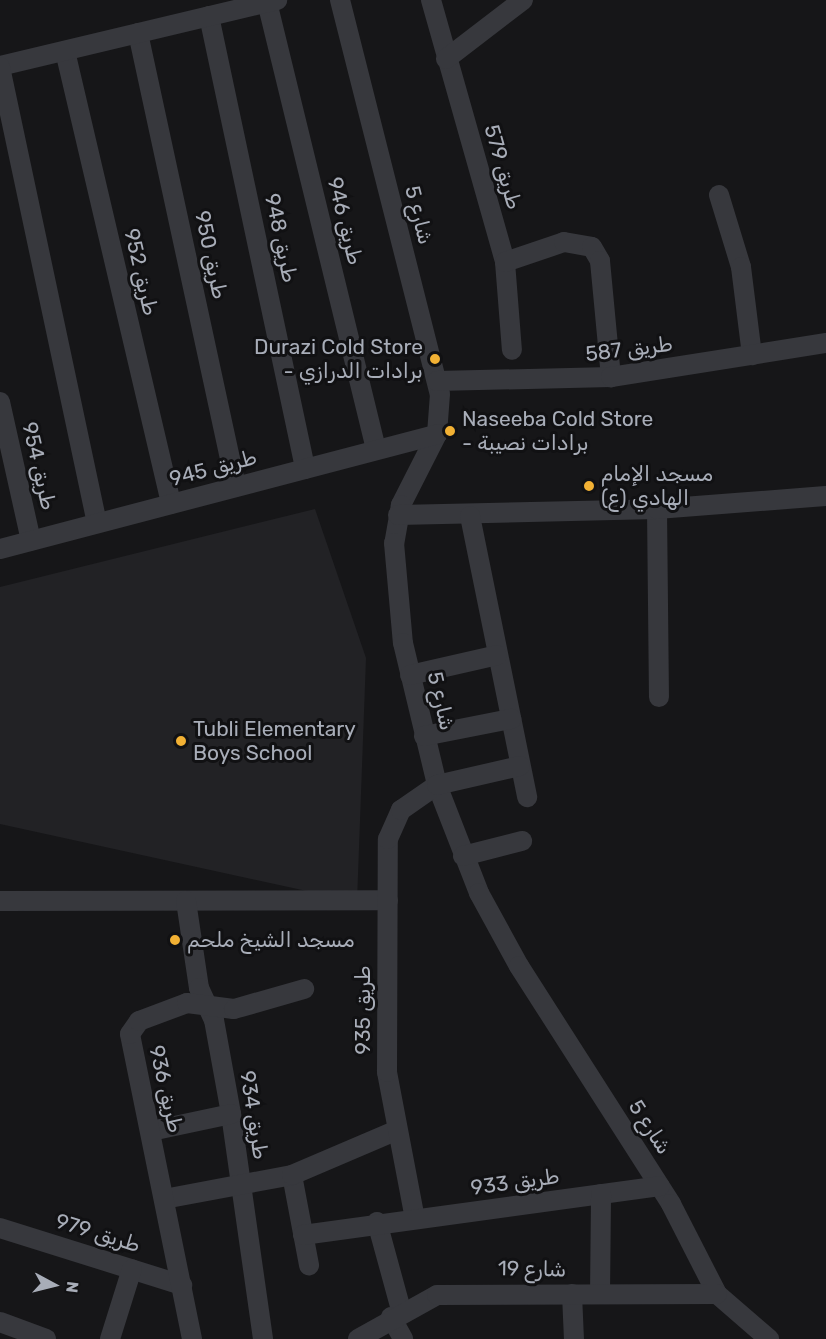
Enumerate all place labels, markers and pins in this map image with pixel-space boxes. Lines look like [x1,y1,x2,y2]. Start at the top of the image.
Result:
place label: Durazi Cold Store - برادات الدرازي [254,334,423,384]
marker: Durazi Cold Store - برادات الدرازي [428,352,442,366]
place label: Naseeba Cold Store - برادات نصيبة [462,406,653,456]
marker: Naseeba Cold Store - برادات نصيبة [443,424,457,438]
place label: مسجد الإمام الهادي (ع) [601,461,713,511]
marker: مسجد الإمام الهادي (ع) [582,479,596,493]
place label: Tubli Elementary Boys School [193,716,356,766]
marker: Tubli Elementary Boys School [174,734,188,748]
place label: مسجد الشيخ ملحم [187,927,355,953]
marker: مسجد الشيخ ملحم [168,933,182,947]

